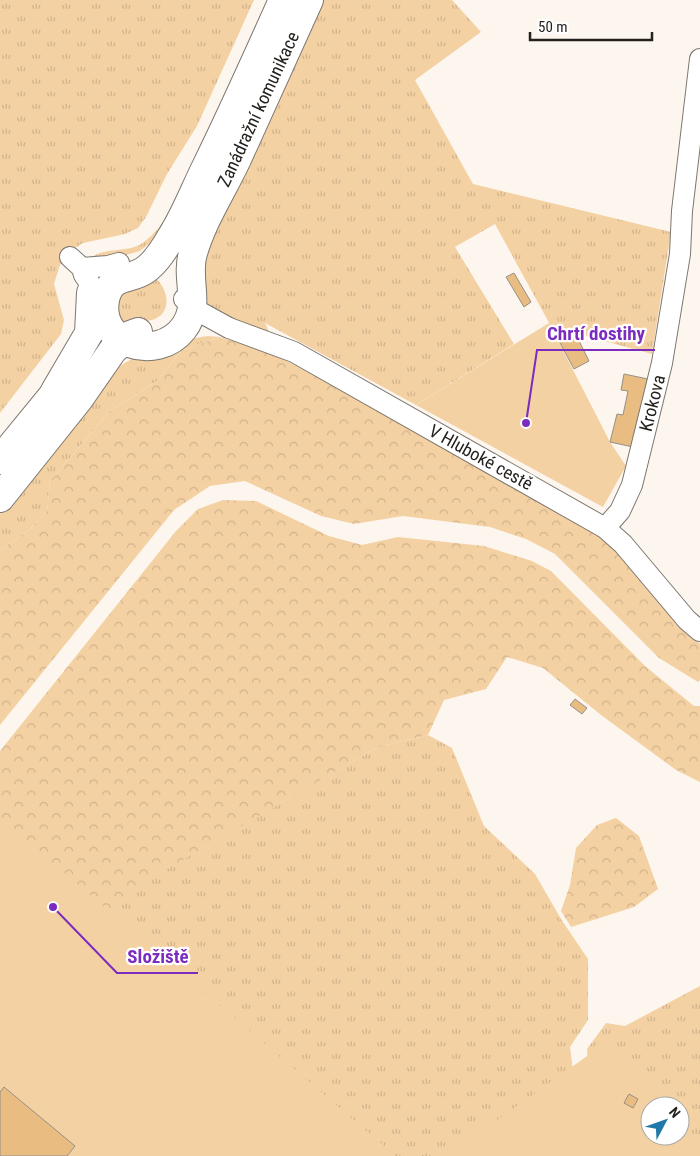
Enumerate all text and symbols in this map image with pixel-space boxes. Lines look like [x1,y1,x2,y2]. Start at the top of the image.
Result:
scale bar [530,10,652,42]
text: 50 m [538,18,568,36]
street label: Zanádražní komunikace [213,28,303,190]
callout: Chrtí dostihy [537,316,655,350]
text: Chrtí dostihy [547,322,646,345]
street label: Krokova [635,373,669,433]
street label: V Hluboké cestě [425,420,537,494]
callout: Složiště [117,939,198,973]
text: Složiště [127,945,189,968]
north arrow [640,1096,690,1146]
text: N [666,1104,684,1121]

